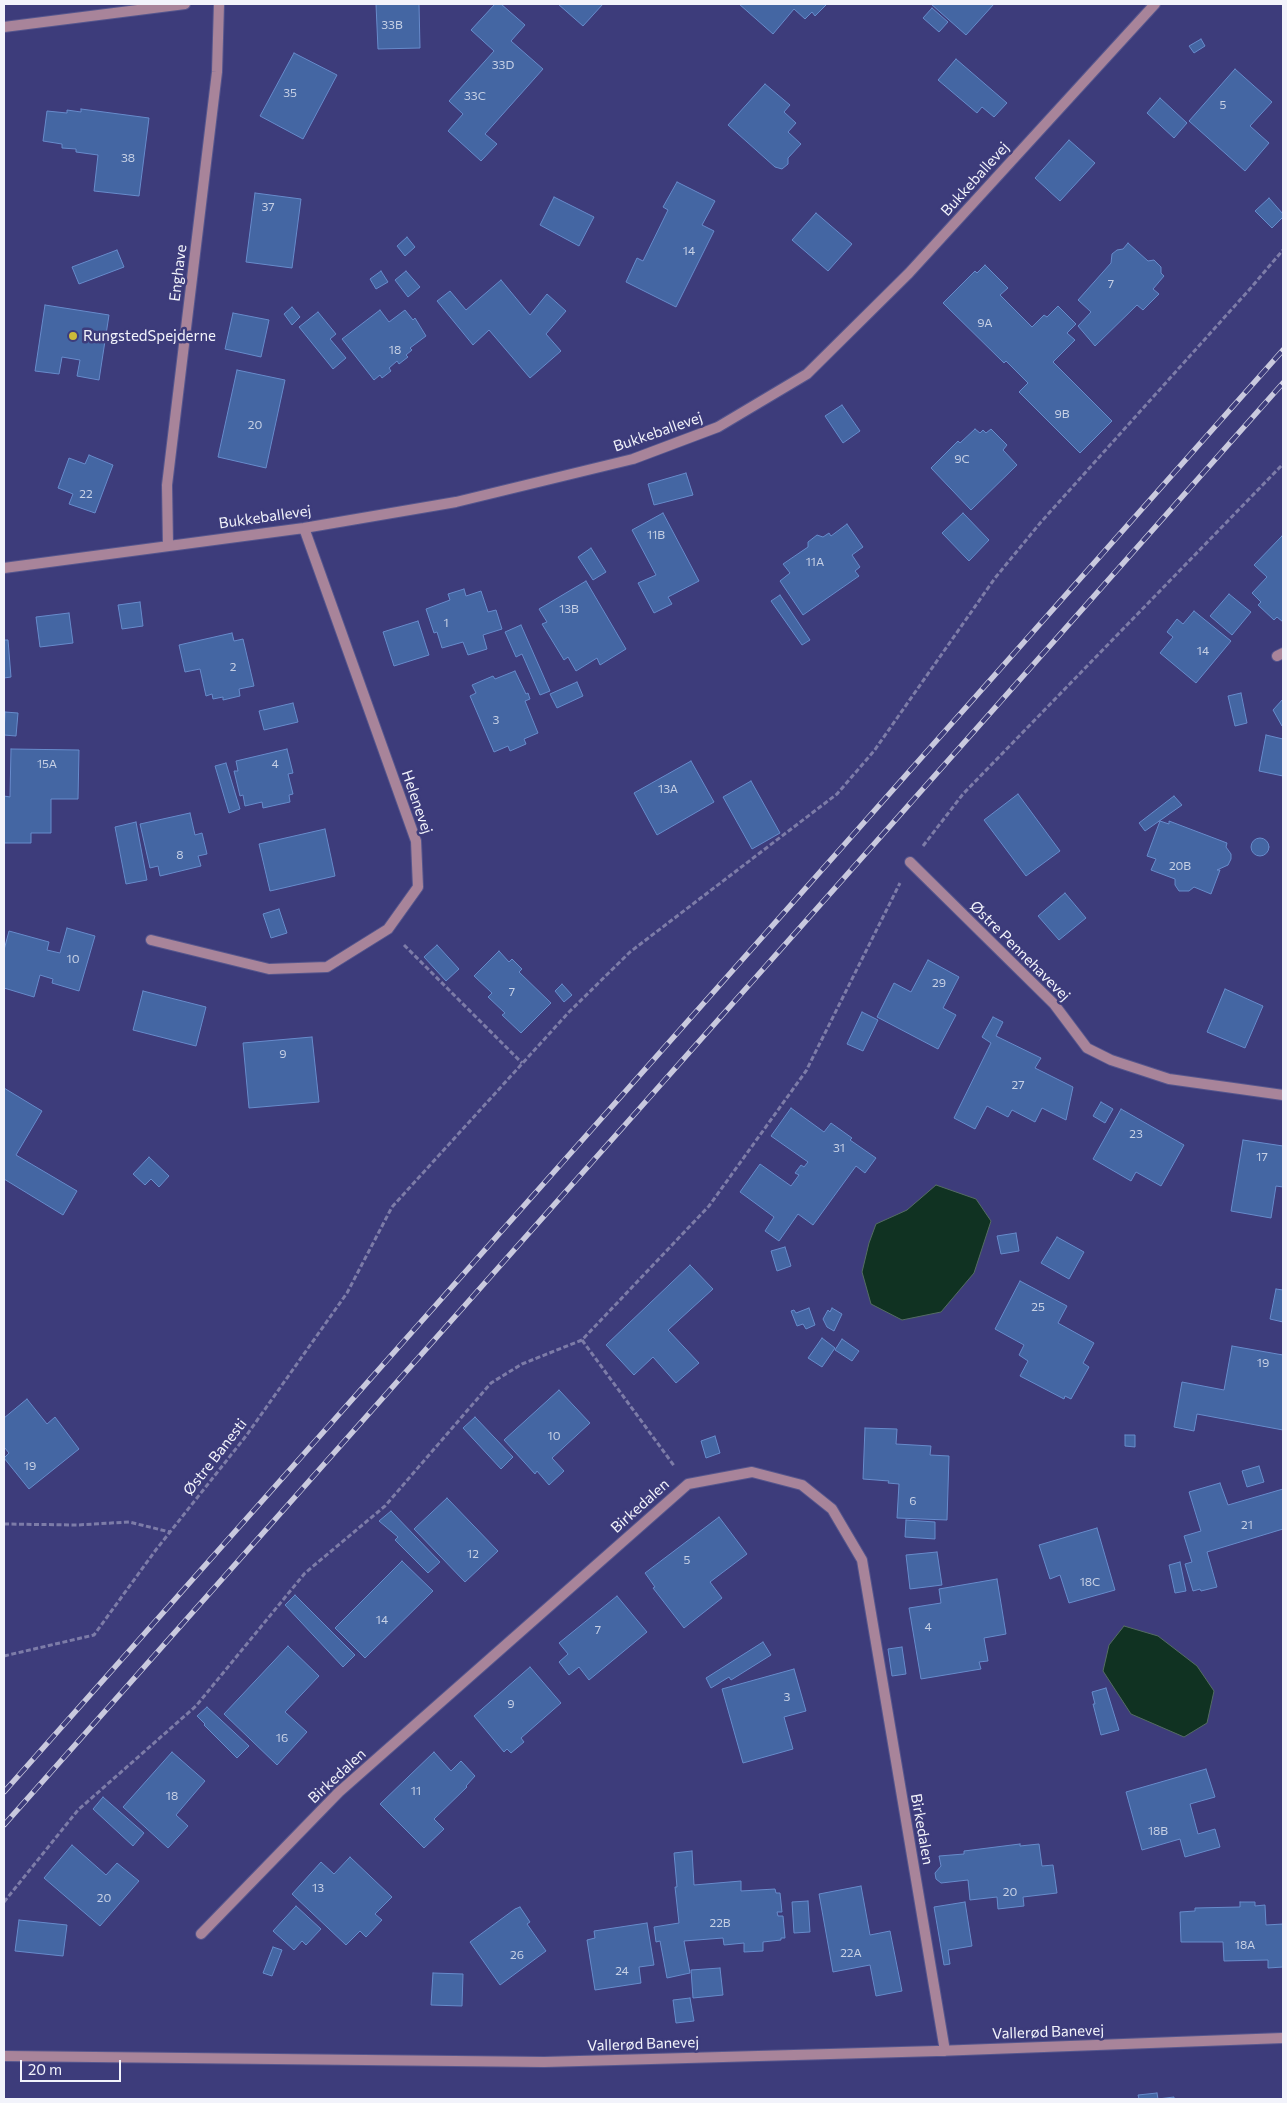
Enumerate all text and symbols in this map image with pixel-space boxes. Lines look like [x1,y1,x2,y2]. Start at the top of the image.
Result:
house number: 33B [381,18,403,32]
house number: 33D [492,58,514,72]
house number: 35 [283,86,297,100]
house number: 33C [464,89,486,103]
house number: 5 [1220,98,1226,112]
street label: Bukkeballevej [937,138,1013,220]
house number: 38 [121,151,135,165]
house number: 37 [261,200,275,214]
street label: Enghave [166,243,190,303]
house number: 14 [683,244,695,258]
house number: 7 [1108,277,1114,291]
house number: 9A [977,316,993,330]
place label: RungstedSpejderne [83,327,216,345]
marker: RungstedSpejderne [67,330,79,342]
house number: 18 [389,343,401,357]
house number: 9B [1054,407,1070,421]
street label: Bukkeballevej [611,408,705,456]
house number: 20 [248,418,262,432]
house number: 9C [954,452,970,466]
house number: 22 [79,487,93,501]
street label: Bukkeballevej [218,502,312,532]
house number: 11B [647,528,665,542]
house number: 11A [806,555,824,569]
house number: 13B [559,602,579,616]
house number: 1 [443,616,449,630]
house number: 14 [1197,644,1209,658]
house number: 2 [230,660,236,674]
house number: 3 [493,713,499,727]
house number: 15A [37,757,57,771]
house number: 4 [271,757,279,771]
street label: Helenevej [398,768,436,836]
house number: 13A [658,782,678,796]
house number: 8 [176,848,184,862]
house number: 20B [1169,859,1191,873]
street label: Østre Pennehavevej [966,897,1074,1005]
house number: 10 [67,952,79,966]
house number: 29 [932,976,946,990]
house number: 7 [509,985,515,999]
house number: 9 [279,1047,287,1061]
house number: 27 [1012,1078,1024,1092]
house number: 23 [1129,1127,1143,1141]
house number: 31 [833,1141,845,1155]
house number: 17 [1256,1150,1268,1164]
house number: 25 [1031,1300,1045,1314]
house number: 19 [1257,1356,1269,1370]
street label: Østre Banesti [179,1415,251,1499]
house number: 10 [548,1429,560,1443]
house number: 19 [24,1459,36,1473]
street label: Birkedalen [607,1475,673,1537]
house number: 6 [909,1494,917,1508]
house number: 21 [1241,1518,1253,1532]
house number: 12 [467,1547,479,1561]
house number: 5 [684,1553,690,1567]
house number: 18C [1080,1575,1100,1589]
house number: 14 [376,1613,388,1627]
house number: 4 [924,1620,932,1634]
house number: 7 [595,1623,601,1637]
house number: 3 [784,1690,790,1704]
house number: 9 [507,1697,515,1711]
house number: 16 [276,1731,288,1745]
street label: Birkedalen [305,1745,369,1807]
house number: 11 [411,1784,421,1798]
house number: 18 [166,1789,178,1803]
street label: Birkedalen [907,1792,937,1866]
house number: 18B [1148,1824,1168,1838]
house number: 13 [312,1881,324,1895]
house number: 20 [1003,1885,1017,1899]
house number: 20 [97,1891,111,1905]
house number: 22B [709,1916,731,1930]
house number: 18A [1235,1938,1255,1952]
house number: 22A [840,1946,862,1960]
house number: 26 [510,1948,524,1962]
house number: 24 [615,1964,629,1978]
street label: Vallerød Banevej [992,2021,1104,2043]
street label: Vallerød Banevej [587,2033,699,2055]
scale bar [22,2050,124,2082]
text: 20 m [28,2060,62,2078]

